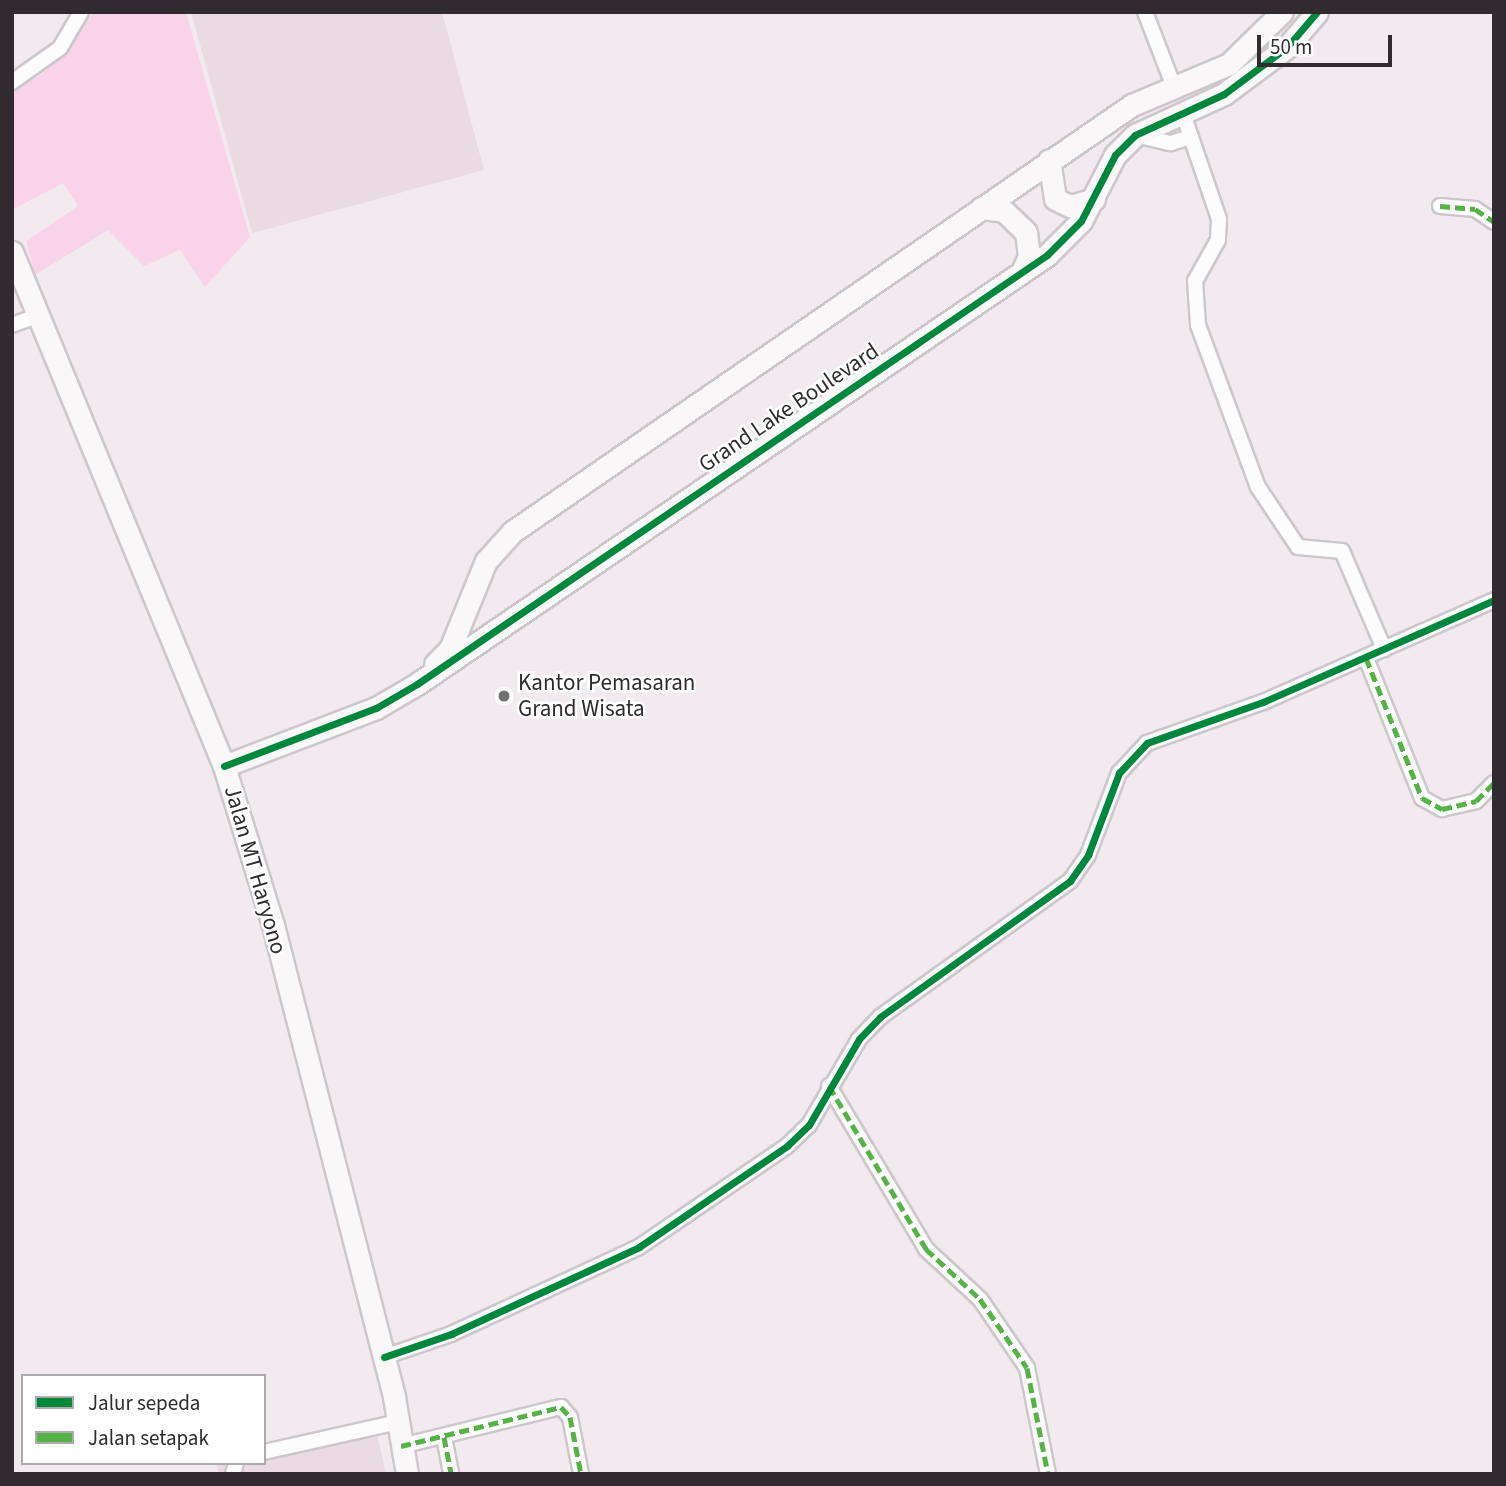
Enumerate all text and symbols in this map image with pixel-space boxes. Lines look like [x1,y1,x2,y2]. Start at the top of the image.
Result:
scale bar [1261,21,1396,65]
text: 50 m [1270,32,1312,62]
street label: Grand Lake Boulevard [694,338,884,478]
place label: Kantor Pemasaran Grand Wisata [518,669,695,723]
marker: Kantor Pemasaran Grand Wisata [496,688,512,704]
street label: Jalan MT Haryono [218,782,292,958]
legend [21,1374,266,1465]
text: Jalur sepeda [88,1388,200,1418]
text: Jalan setapak [88,1423,209,1453]

